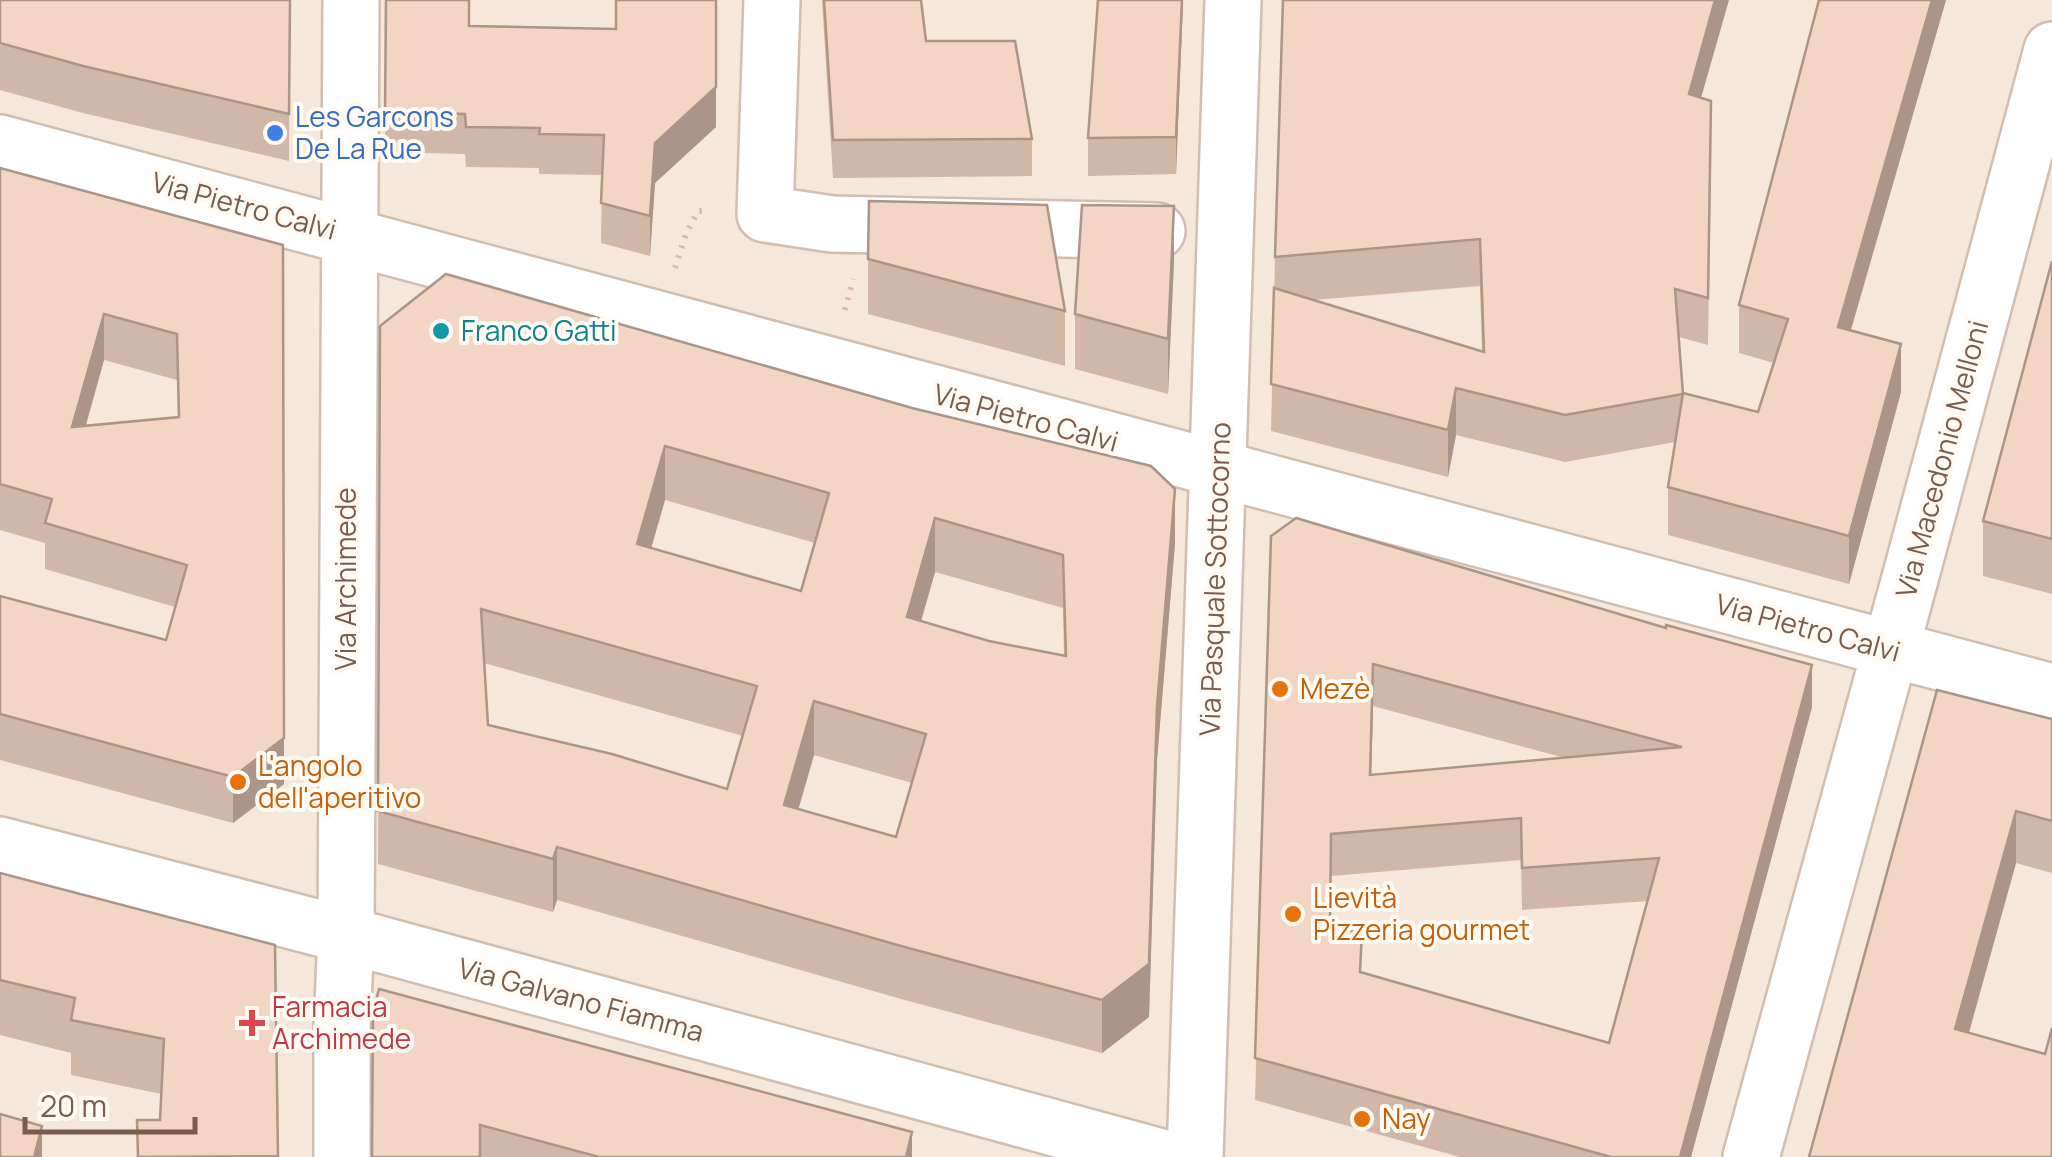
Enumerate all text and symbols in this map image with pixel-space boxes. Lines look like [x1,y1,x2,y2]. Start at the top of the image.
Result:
place label: Les Garcons De La Rue [295,97,454,167]
marker: Les Garcons De La Rue [264,122,286,144]
street label: Via Pietro Calvi [148,162,341,248]
place label: Franco Gatti [461,311,617,349]
street label: Via Macedonio Melloni [1886,316,1996,602]
marker: Franco Gatti [430,320,452,342]
street label: Via Pietro Calvi [930,374,1123,460]
street label: Via Pasquale Sottocorno [1190,421,1238,736]
street label: Via Archimede [326,487,364,671]
street label: Via Pietro Calvi [1712,584,1905,670]
place label: Mezè [1300,669,1370,707]
marker: Mezè [1269,678,1291,700]
place label: L'angolo dell'aperitivo [258,746,421,816]
marker: L'angolo dell'aperitivo [227,771,249,793]
place label: Lievità Pizzeria gourmet [1313,878,1530,948]
marker: Lievità Pizzeria gourmet [1282,903,1304,925]
street label: Via Galvano Fiamma [454,948,708,1050]
place label: Farmacia Archimede [272,987,411,1057]
marker: Farmacia Archimede [241,1012,263,1034]
scale bar [25,1072,195,1134]
text: 20 m [40,1085,107,1126]
place label: Nay [1382,1099,1431,1137]
marker: Nay [1351,1108,1373,1130]

